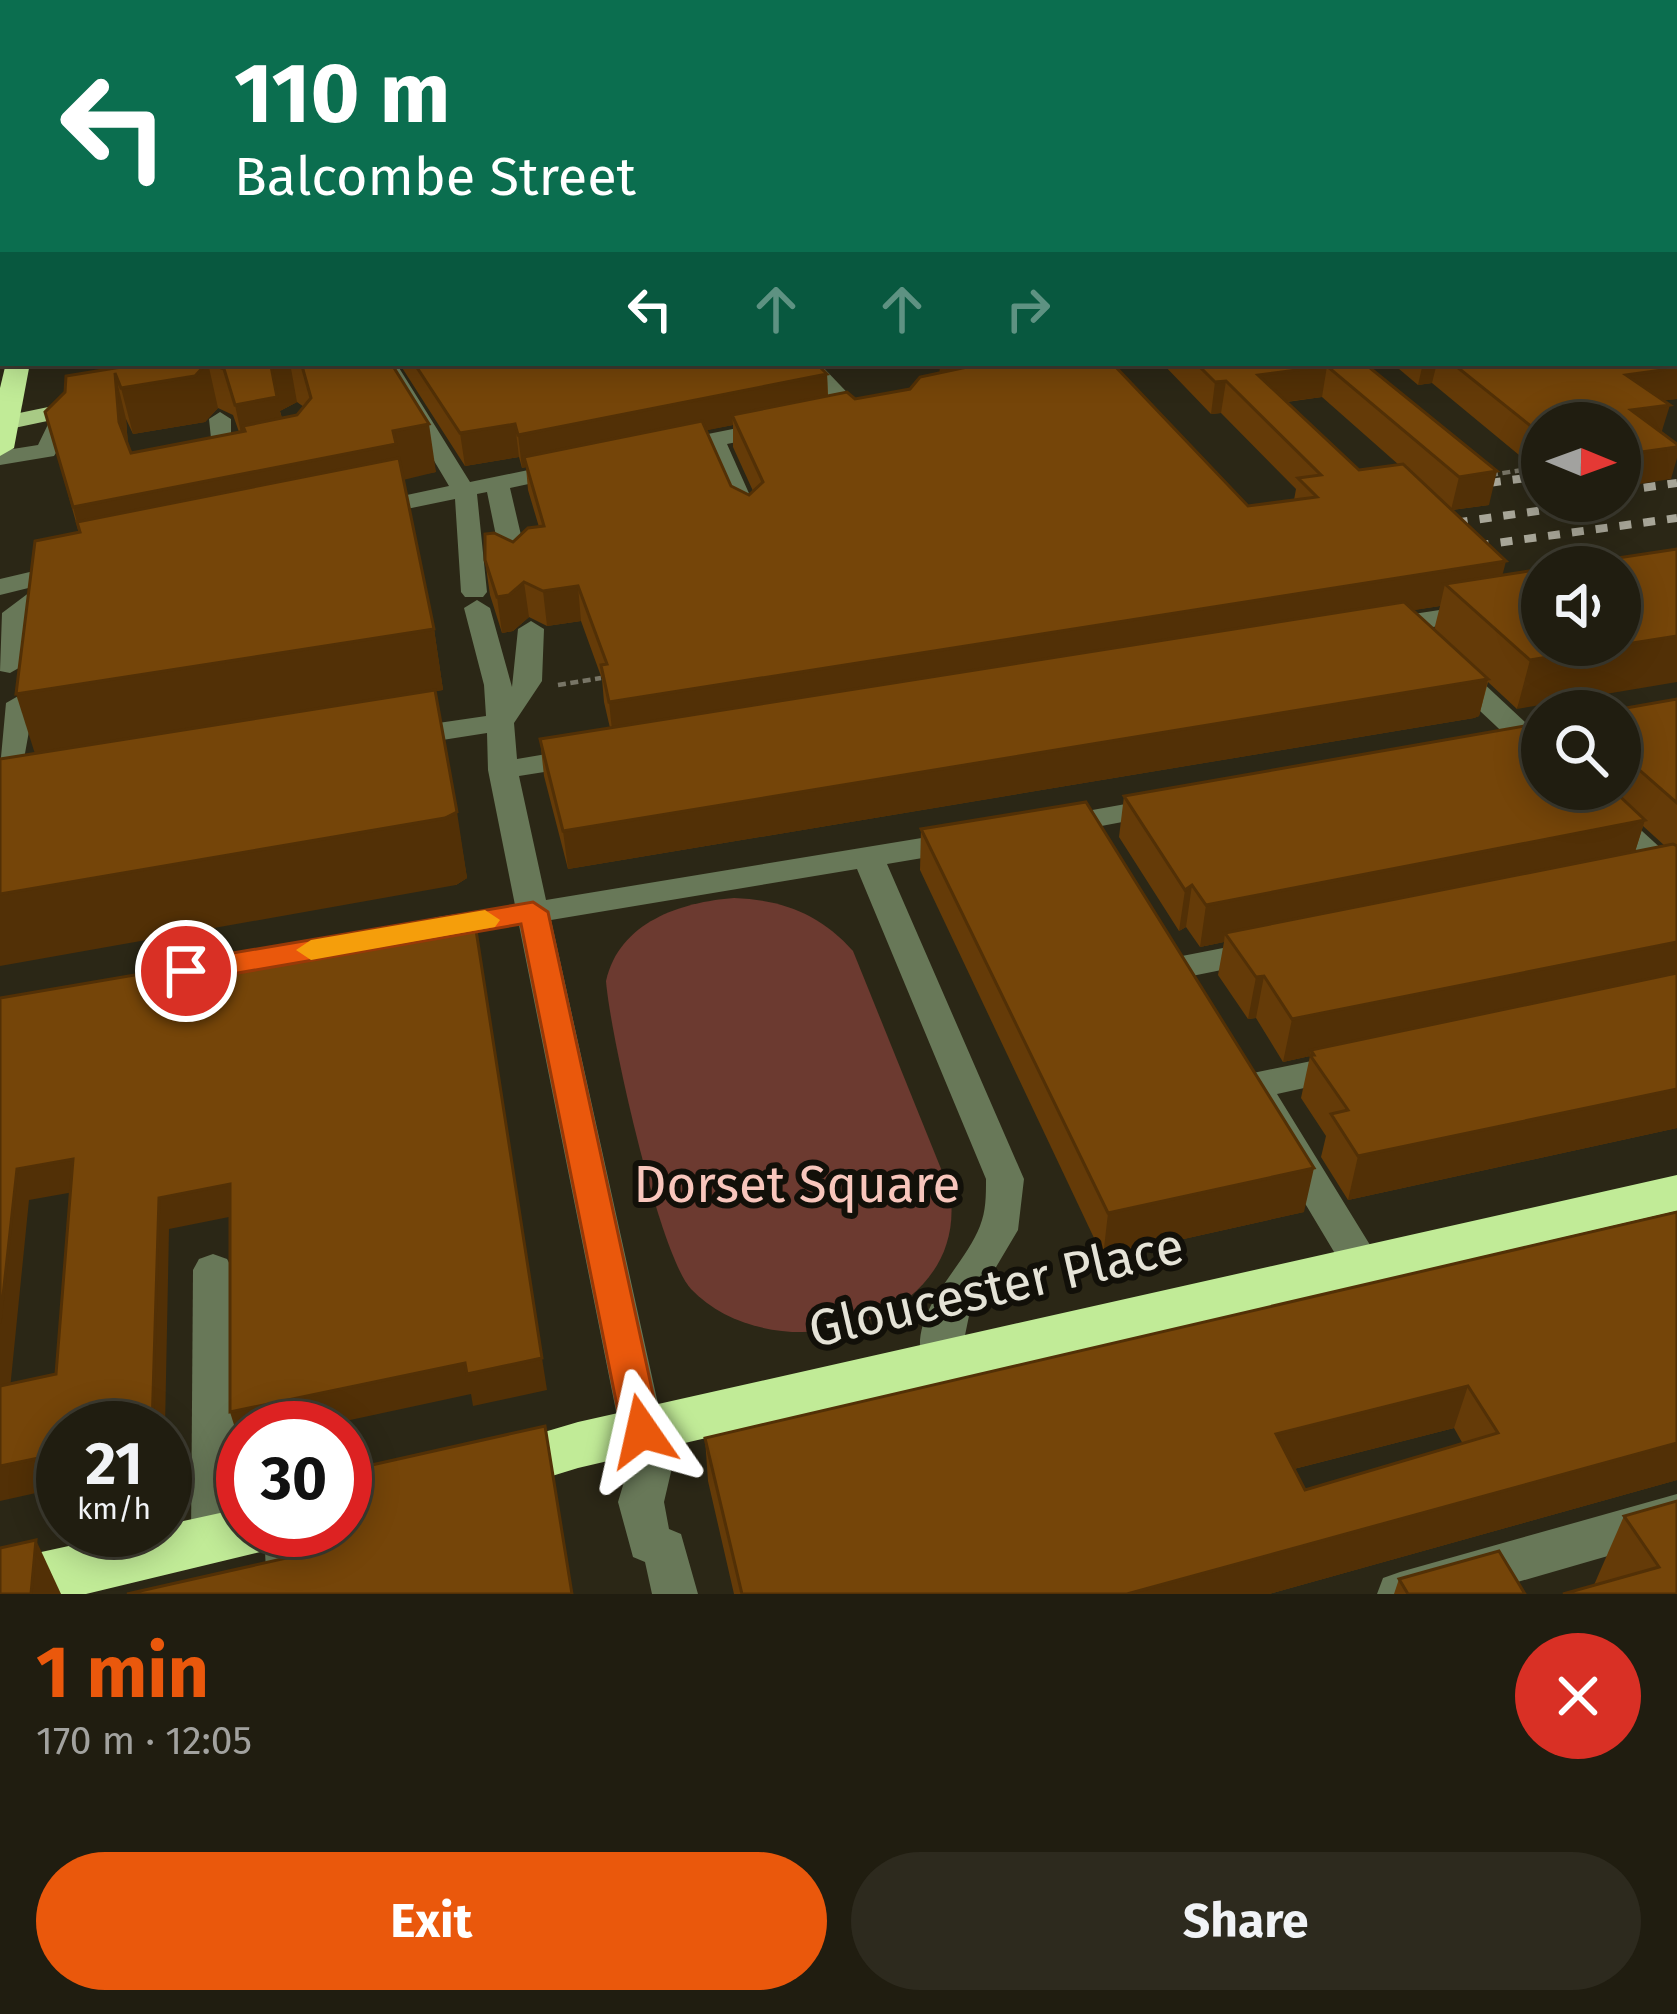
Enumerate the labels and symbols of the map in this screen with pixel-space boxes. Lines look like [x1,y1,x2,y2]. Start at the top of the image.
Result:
north arrow [1521,402,1641,522]
pin [135,920,237,1022]
park label: Dorset Square [634,1154,960,1216]
street label: Gloucester Place [803,1215,1189,1361]
position arrow [579,1368,705,1494]
speed limit sign: 30 [216,1401,372,1557]

